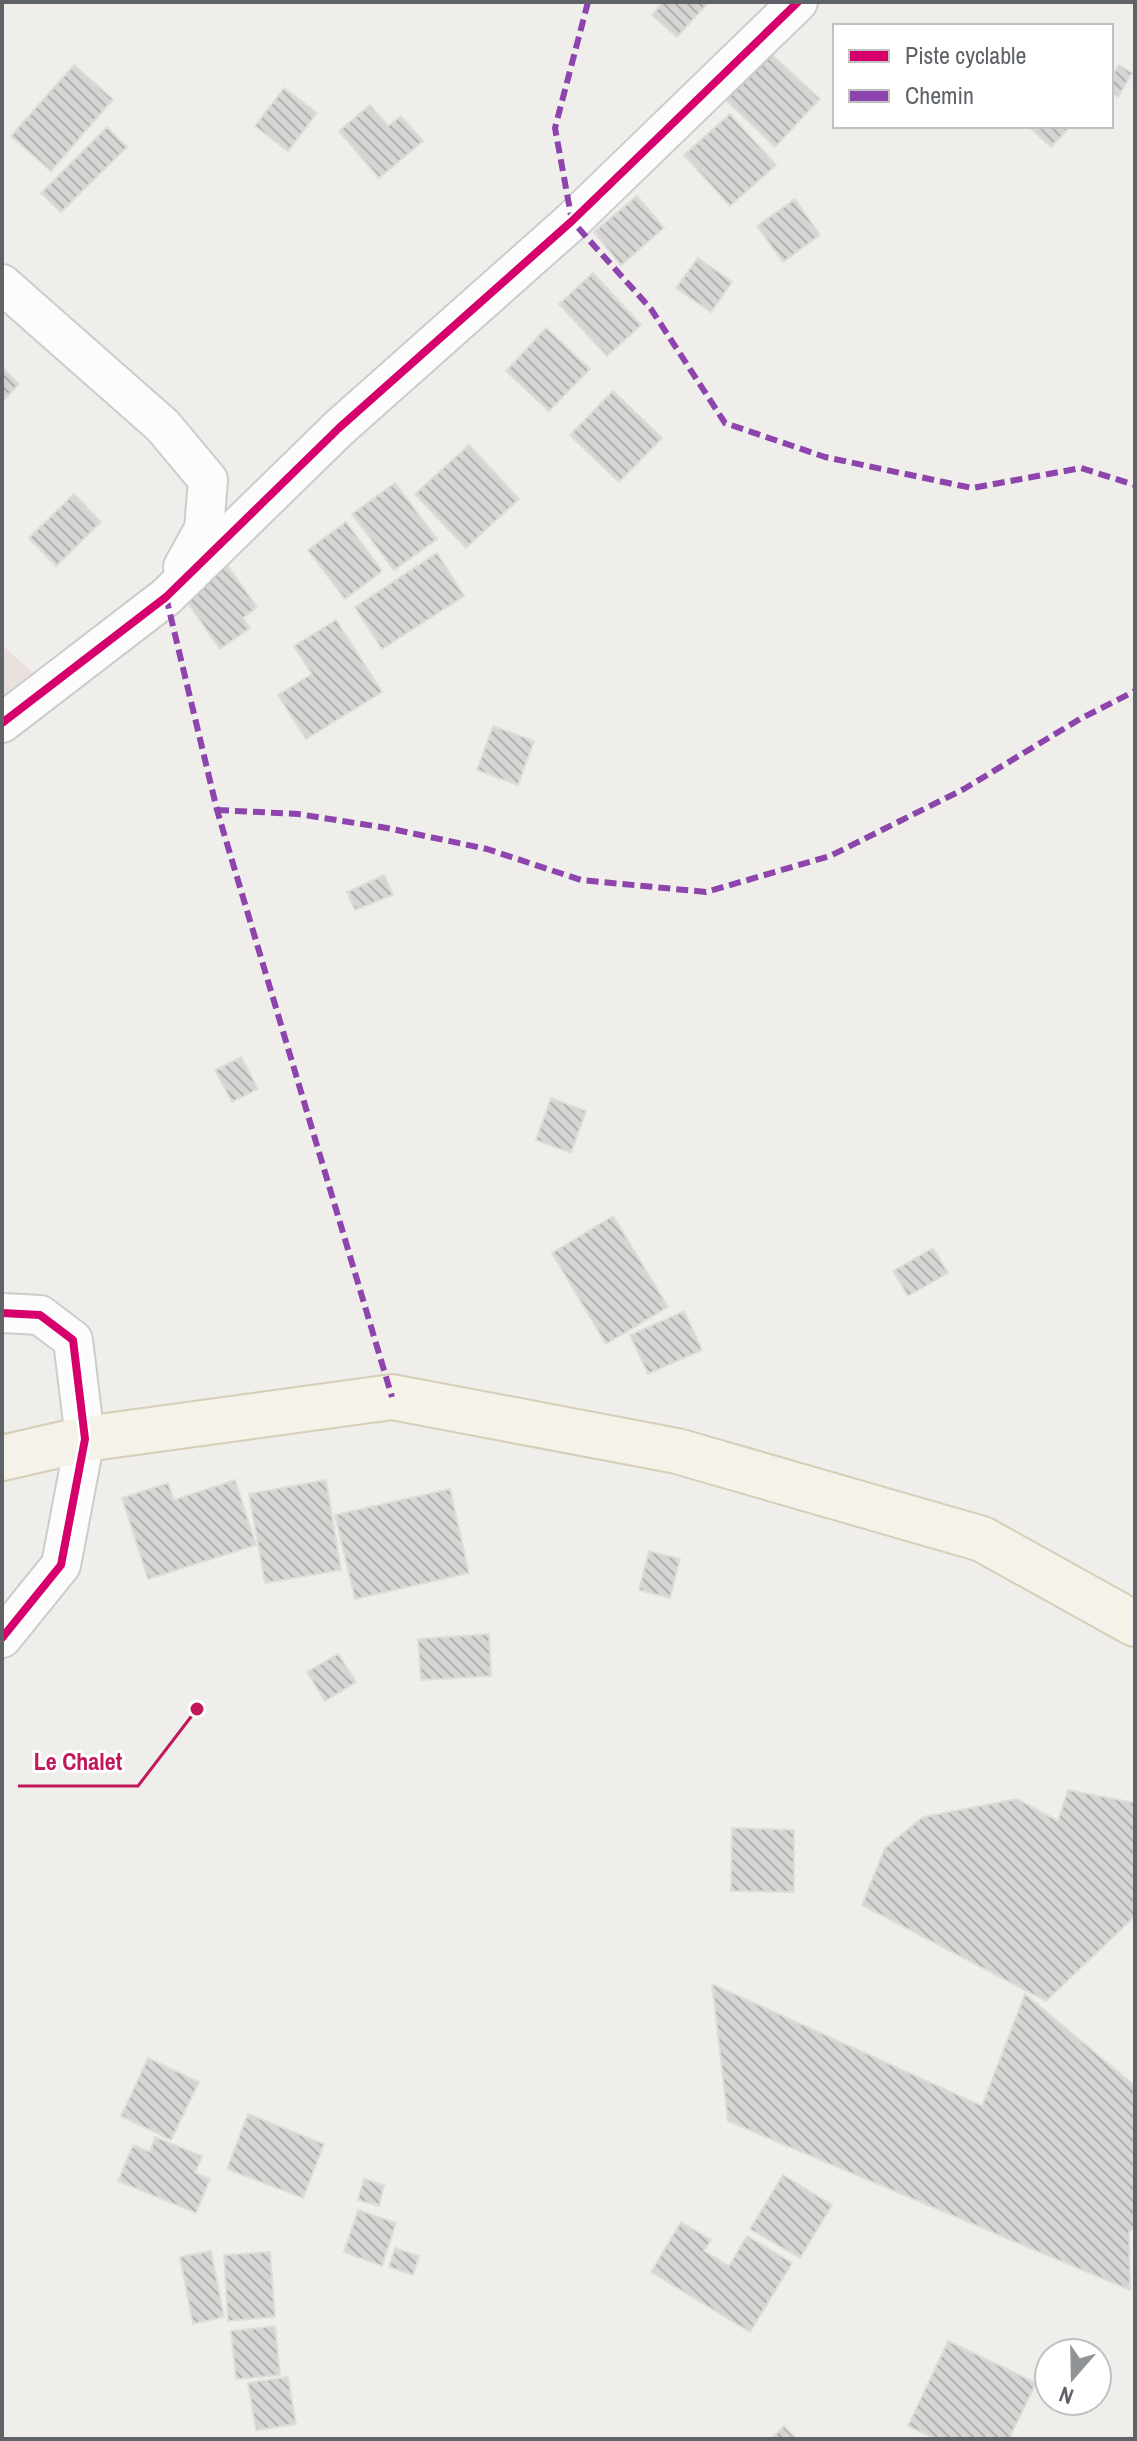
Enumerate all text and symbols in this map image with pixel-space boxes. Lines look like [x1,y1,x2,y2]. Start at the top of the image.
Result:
legend [833,24,1113,128]
text: Piste cyclable [905,39,1026,71]
text: Chemin [905,79,974,111]
callout: Le Chalet [18,1738,138,1786]
text: Le Chalet [34,1745,123,1777]
north arrow [1033,2337,1113,2417]
text: N [1055,2379,1077,2412]

